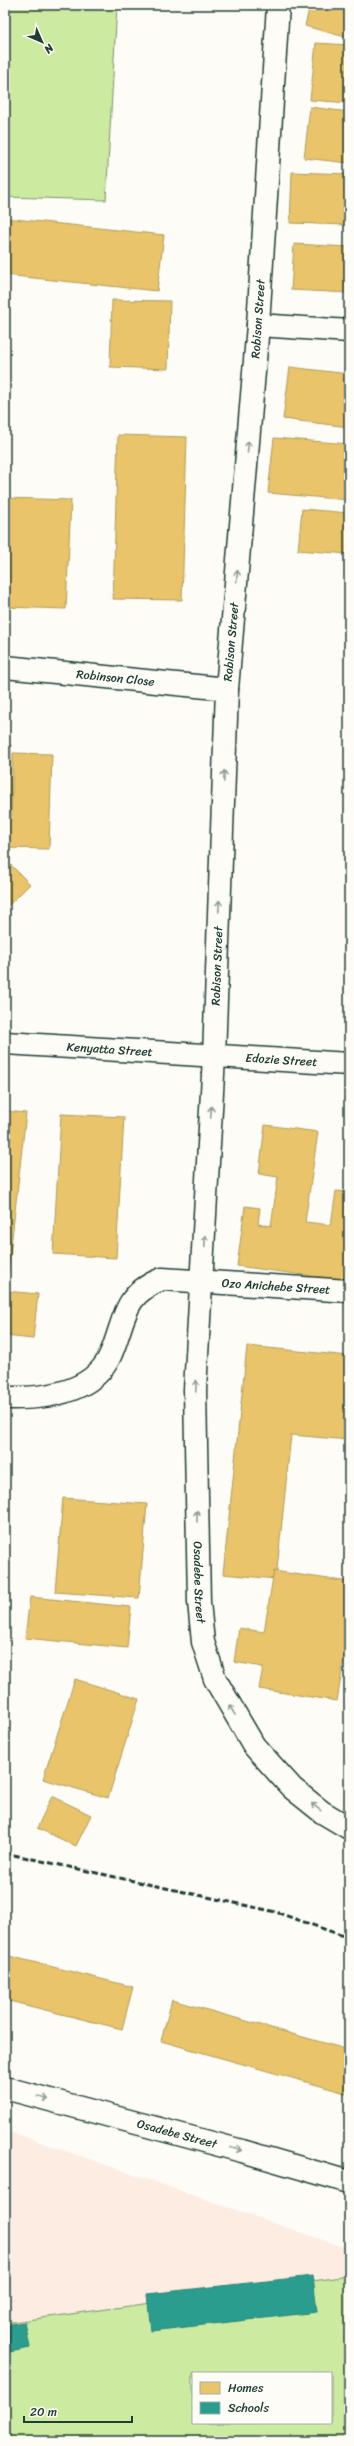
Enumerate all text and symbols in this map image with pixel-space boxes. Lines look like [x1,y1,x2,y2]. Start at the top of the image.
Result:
north arrow [22,22,62,62]
text: N [39,39,59,58]
street label: Robison Street [244,278,272,359]
one-way arrow [244,441,251,454]
one-way arrow [233,570,240,583]
street label: Robison Street [217,600,246,682]
street label: Robinson Close [75,663,156,693]
one-way arrow [220,770,228,783]
one-way arrow [215,900,223,913]
street label: Robison Street [205,925,229,1006]
street label: Kenyatta Street [66,1036,153,1063]
street label: Edozie Street [245,1047,318,1073]
one-way arrow [207,1106,215,1119]
one-way arrow [201,1235,208,1248]
street label: Ozo Anichebe Street [221,1272,331,1301]
one-way arrow [192,1380,199,1393]
one-way arrow [194,1510,201,1523]
street label: Osadebe Street [187,1541,212,1625]
one-way arrow [228,1704,236,1716]
one-way arrow [311,1803,322,1812]
one-way arrow [36,2095,49,2102]
street label: Osadebe Street [135,2113,221,2155]
one-way arrow [229,2146,242,2153]
legend [192,2372,332,2424]
text: Homes [228,2377,264,2399]
text: Schools [228,2397,269,2419]
scale bar [24,2398,132,2424]
text: 20 m [30,2401,57,2423]

